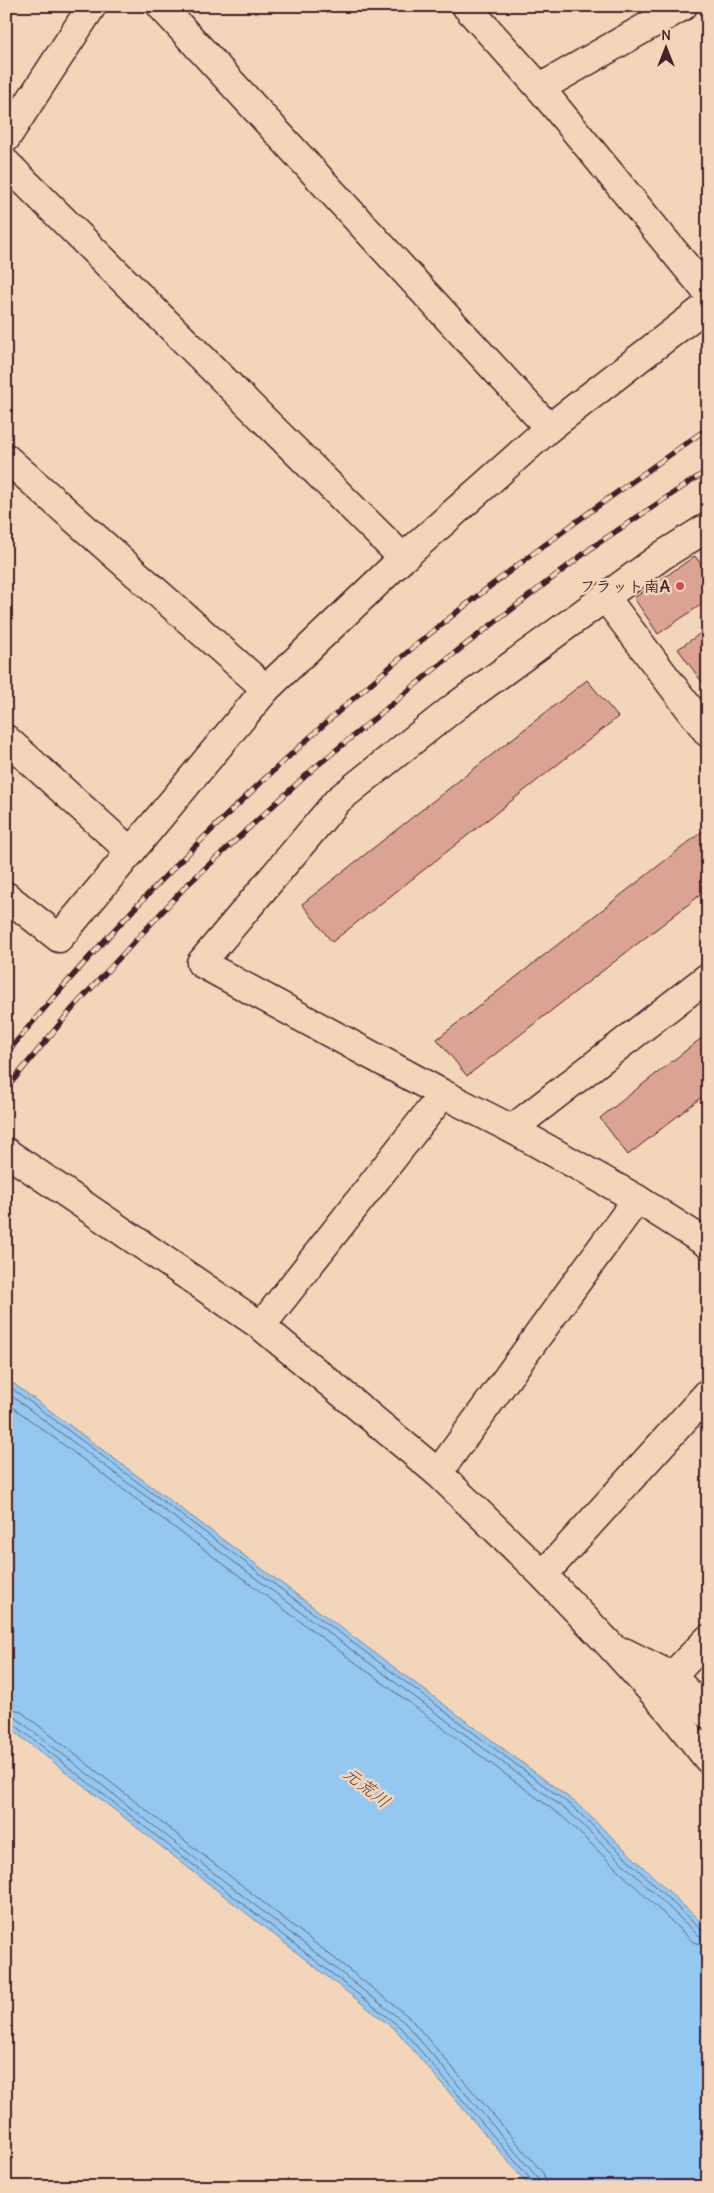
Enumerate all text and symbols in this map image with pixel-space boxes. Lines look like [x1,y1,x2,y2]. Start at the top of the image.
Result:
north arrow [642,22,692,72]
text: N [661,26,671,44]
place label: フラット南A [580,576,670,596]
marker: フラット南A [674,580,686,592]
water label: 元荒川 [339,1761,395,1813]

